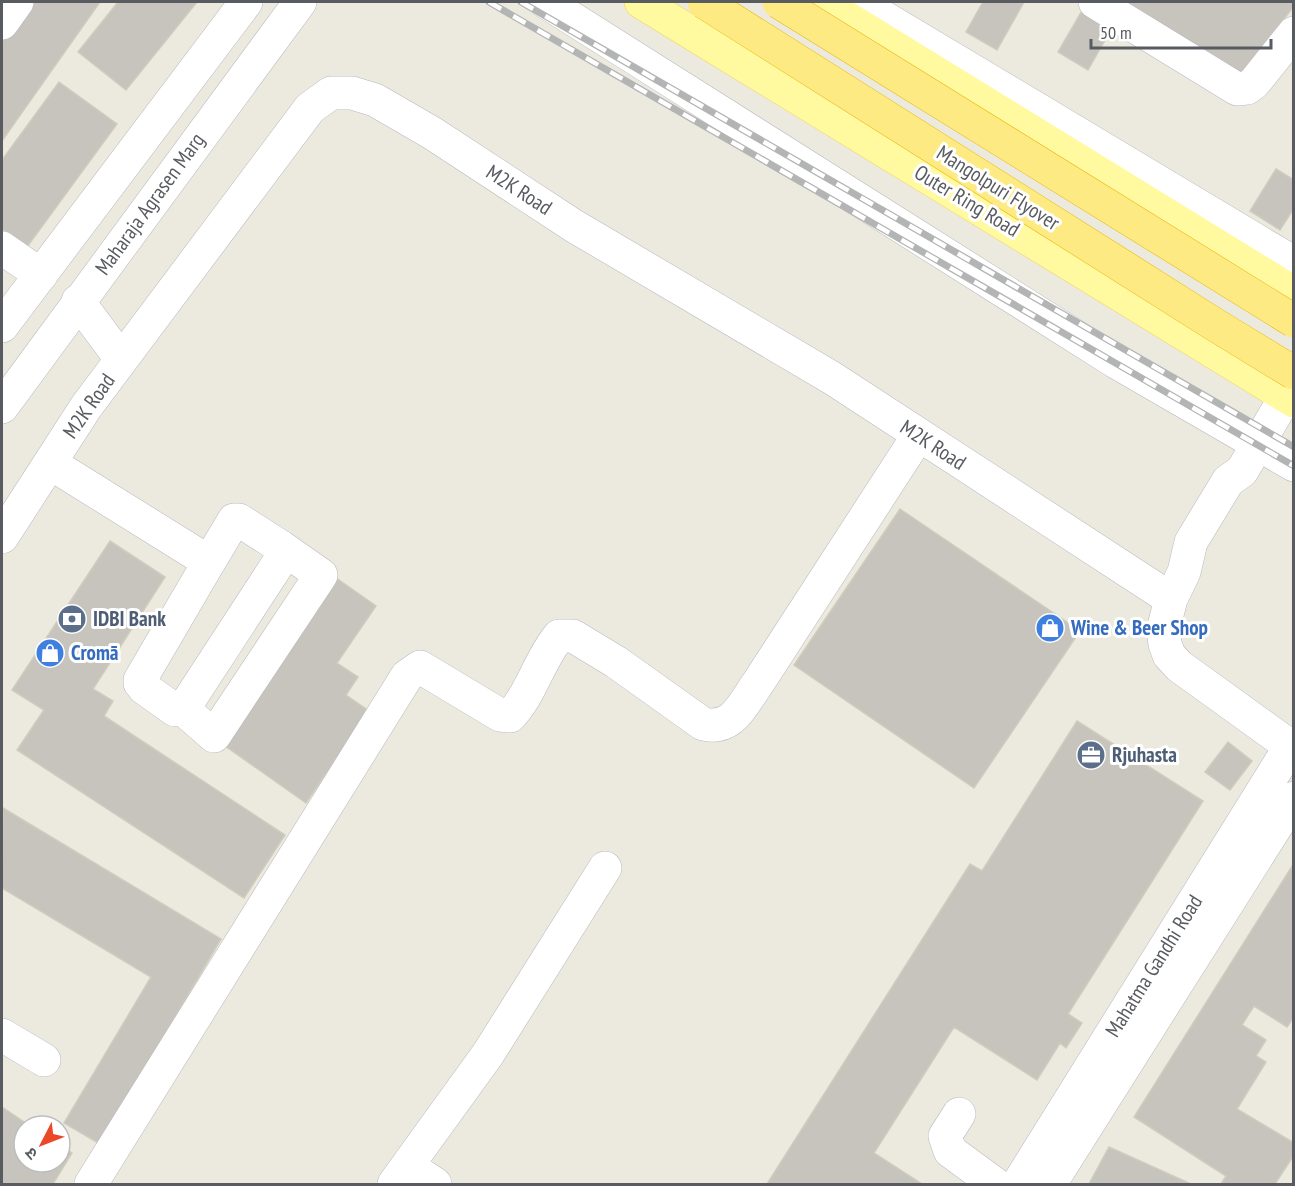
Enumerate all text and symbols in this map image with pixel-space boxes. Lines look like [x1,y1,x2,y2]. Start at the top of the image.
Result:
scale bar [1091,12,1271,50]
text: 50 m [1100,21,1132,44]
street label: Maharaja Agrasen Marg [89,127,210,280]
street label: Mangolpuri Flyover [932,139,1065,236]
street label: M2K Road [481,158,557,221]
street label: Outer Ring Road [910,159,1025,243]
street label: M2K Road [57,368,121,443]
street label: M2K Road [895,413,971,476]
bank icon: IDBI Bank [56,603,88,635]
place label: IDBI Bank [93,605,166,632]
shop icon: Wine & Beer Shop [1034,612,1066,644]
place label: Wine & Beer Shop [1070,614,1208,641]
shop icon: Cromā [34,637,66,669]
place label: Cromā [71,639,119,666]
office icon: Rjuhasta [1075,739,1107,771]
place label: Rjuhasta [1112,741,1177,768]
street label: Mahatma Gandhi Road [1099,890,1208,1042]
north arrow [12,1114,72,1174]
text: उ [20,1143,41,1164]

